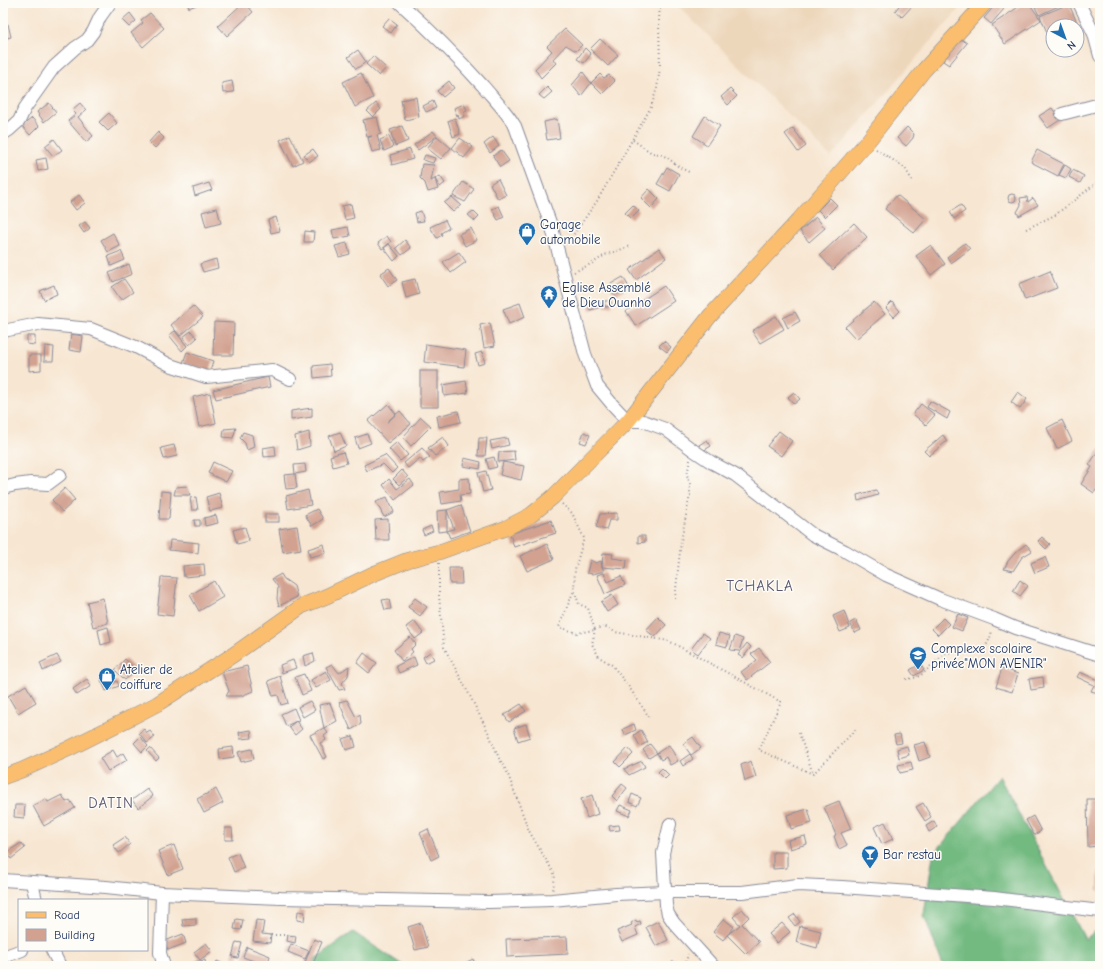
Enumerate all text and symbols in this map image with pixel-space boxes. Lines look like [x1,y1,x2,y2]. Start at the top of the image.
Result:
north arrow [1045,18,1085,58]
text: N [1064,38,1078,52]
place label: Garage automobile [540,217,601,247]
shop icon: Garage automobile [517,221,537,246]
place label: Eglise Assemblé de Dieu Ouanho [562,280,651,310]
temple icon: Eglise Assemblé de Dieu Ouanho [539,284,559,309]
district label: TCHAKLA [726,577,794,595]
place label: Complexe scolaire privée"MON AVENIR" [931,641,1047,671]
school or university icon: Complexe scolaire privée"MON AVENIR" [908,645,928,670]
place label: Atelier de coiffure [120,662,173,692]
shop icon: Atelier de coiffure [97,666,117,691]
district label: DATIN [88,794,134,812]
bar icon: Bar restau [860,844,880,869]
place label: Bar restau [883,847,941,862]
legend [18,899,148,951]
text: Road [54,908,80,922]
text: Building [54,928,95,942]

